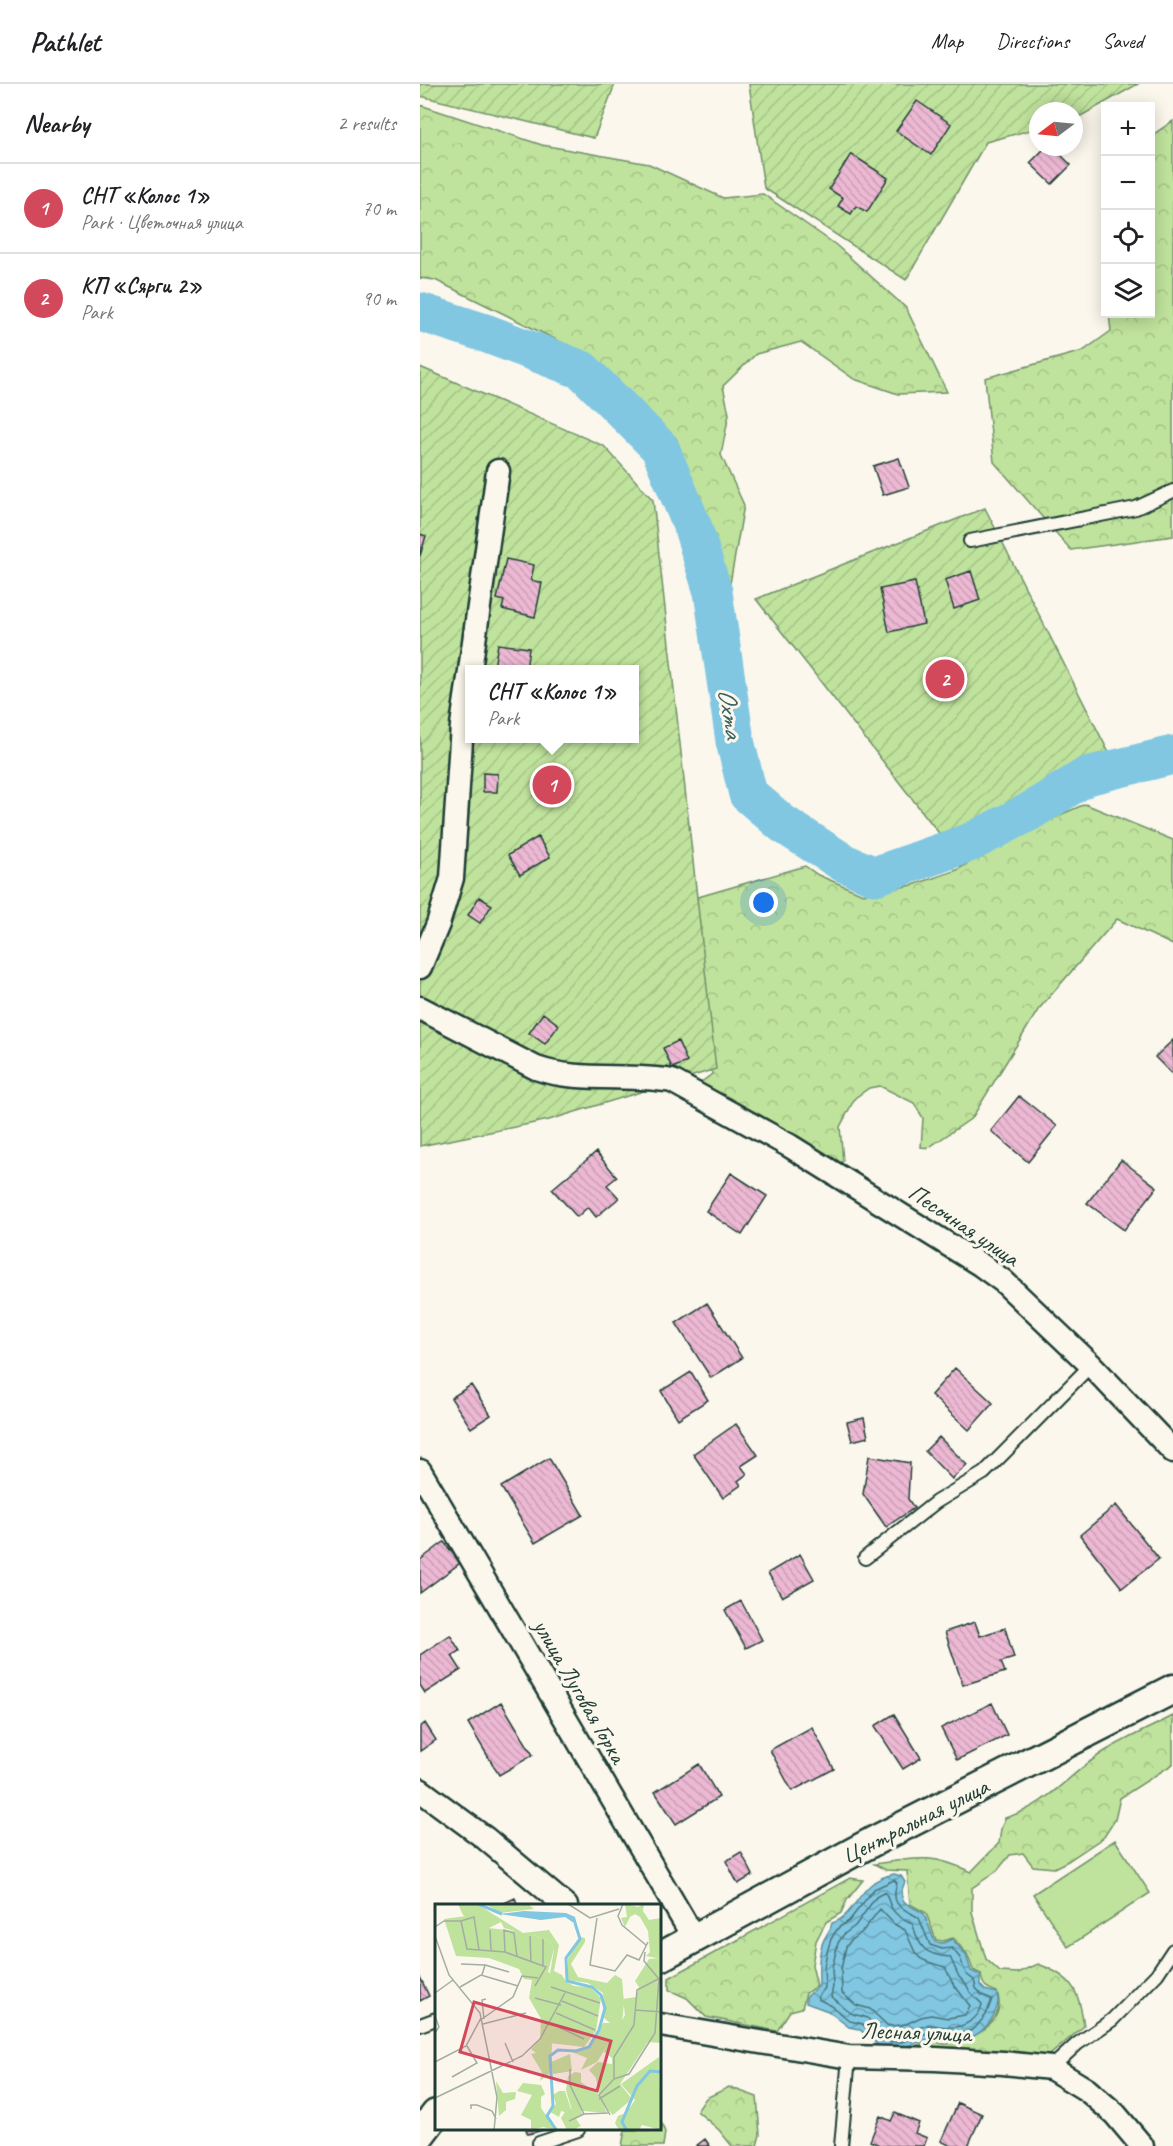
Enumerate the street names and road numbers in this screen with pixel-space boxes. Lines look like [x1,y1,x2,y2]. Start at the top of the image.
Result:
street label: Песочная улица [903,1177,1026,1274]
street label: улица Луговая Горка [526,1612,634,1770]
street label: Центральная улица [837,1770,995,1871]
street label: Лесная улица [861,2015,974,2049]

